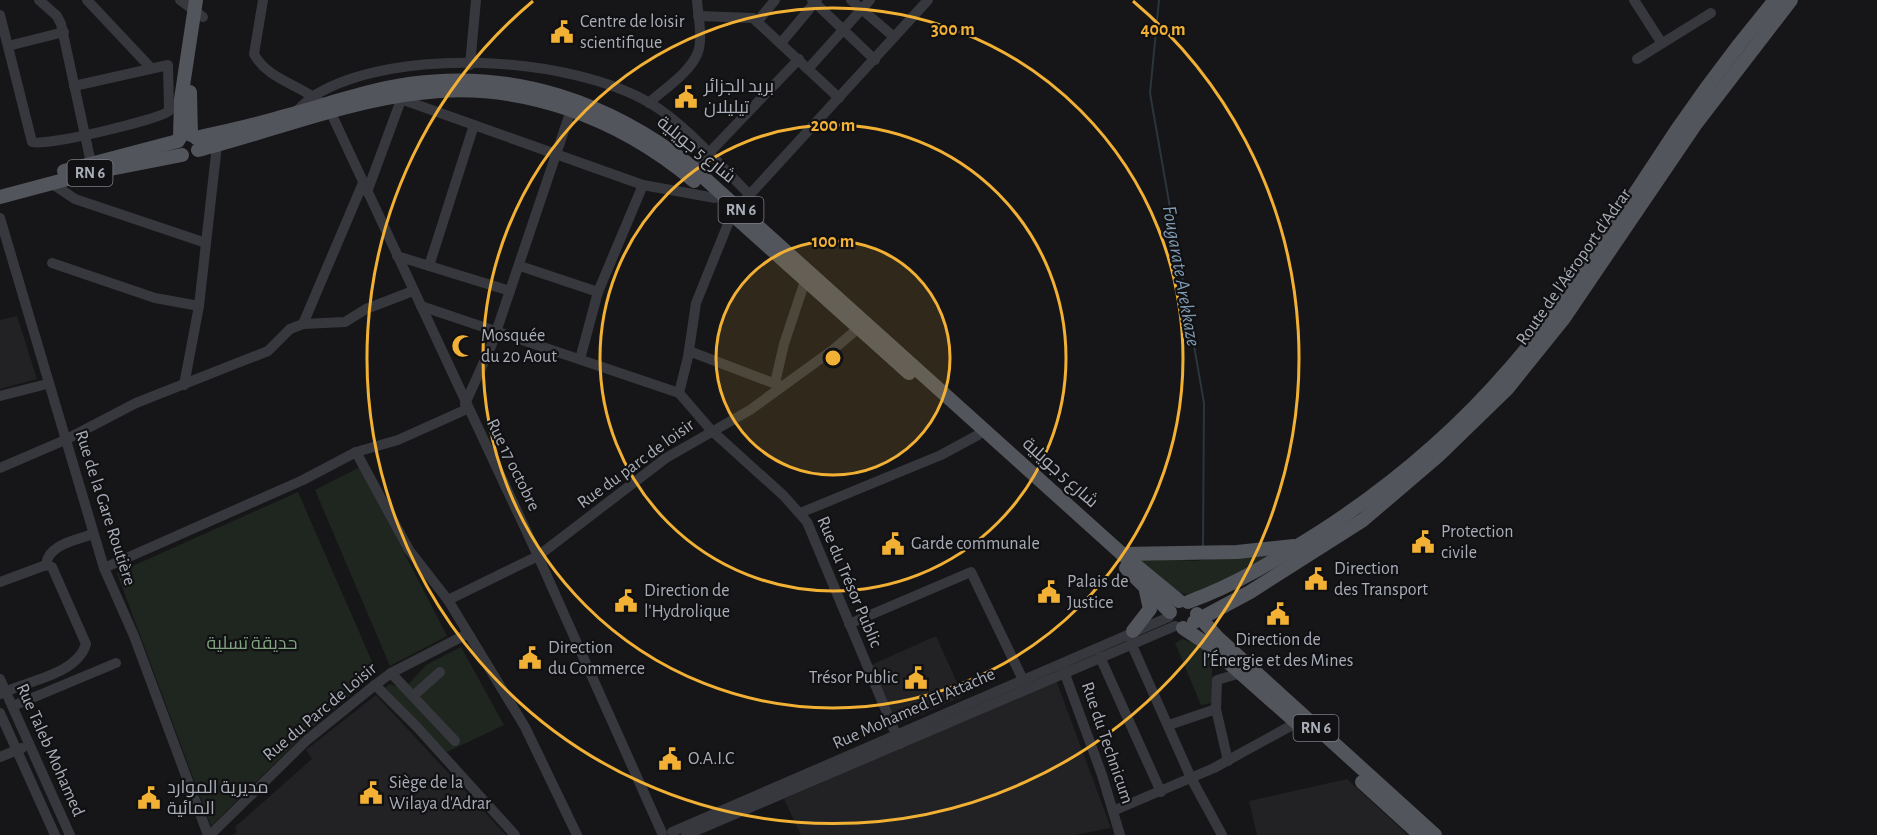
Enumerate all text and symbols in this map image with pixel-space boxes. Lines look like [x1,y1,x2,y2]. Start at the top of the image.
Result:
place label: Centre de loisir scientifique [580,13,685,52]
public building icon: Centre de loisir scientifique [549,19,575,45]
text: 300 m [931,21,975,39]
text: 400 m [1140,21,1186,39]
place label: بريد الجزائر تيليلان [703,78,774,118]
public building icon: بريد الجزائر تيليلان [673,84,699,110]
street label: شارع 5 جويلية [652,112,739,188]
text: 200 m [811,117,855,135]
road number: RN 6 [68,160,112,186]
street label: Route de l'Aéroport d'Adrar [1513,185,1635,349]
road number: RN 6 [718,197,764,223]
water label: Fougarate Arekkaze [1159,204,1203,348]
text: 100 m [812,233,854,251]
place label: Mosquée du 20 Aout [481,327,557,366]
mosque icon: Mosquée du 20 Aout [450,333,476,359]
centre of rings [823,348,843,368]
street label: Rue 17 octobre [483,416,543,514]
street label: Rue du parc de loisir [574,416,698,512]
street label: Rue de la Gare Routière [71,428,139,588]
street label: شارع 5 جويلية [1017,434,1102,513]
street label: Rue du Trésor Public [813,514,885,650]
place label: Protection civile [1441,523,1514,562]
public building icon: Protection civile [1410,529,1436,555]
public building icon: Garde communale [880,531,906,557]
place label: Garde communale [911,535,1040,553]
place label: Direction des Transport [1334,560,1428,599]
public building icon: Direction des Transport [1303,566,1329,592]
place label: Palais de Justice [1067,573,1129,612]
public building icon: Palais de Justice [1036,579,1062,605]
place label: Direction de l'Hydrolique [644,582,730,621]
public building icon: Direction de l'Hydrolique [613,588,639,614]
public building icon: Direction de l’Énergie et des Mines [1265,601,1291,627]
place label: Direction de l’Énergie et des Mines [1203,631,1353,670]
park label: حديقة تسلية [207,635,297,653]
place label: Direction du Commerce [548,639,645,678]
public building icon: Direction du Commerce [517,645,543,671]
street label: Rue du Parc de Loisir [260,659,380,765]
street label: Rue Mohamed El Attache [830,665,998,753]
public building icon: Trésor Public [903,665,929,691]
place label: Trésor Public [809,669,898,687]
street label: Rue du Technicum [1078,680,1136,806]
street label: Rue Taleb Mohamed [13,681,87,819]
road number: RN 6 [1294,715,1338,741]
public building icon: O.A.I.C [657,746,683,772]
place label: O.A.I.C [688,750,734,768]
place label: Siège de la Wilaya d'Adrar [389,774,491,813]
place label: مديرية الموارد المائية [167,779,269,818]
public building icon: Siège de la Wilaya d'Adrar [358,780,384,806]
public building icon: مديرية الموارد المائية [136,785,162,811]

